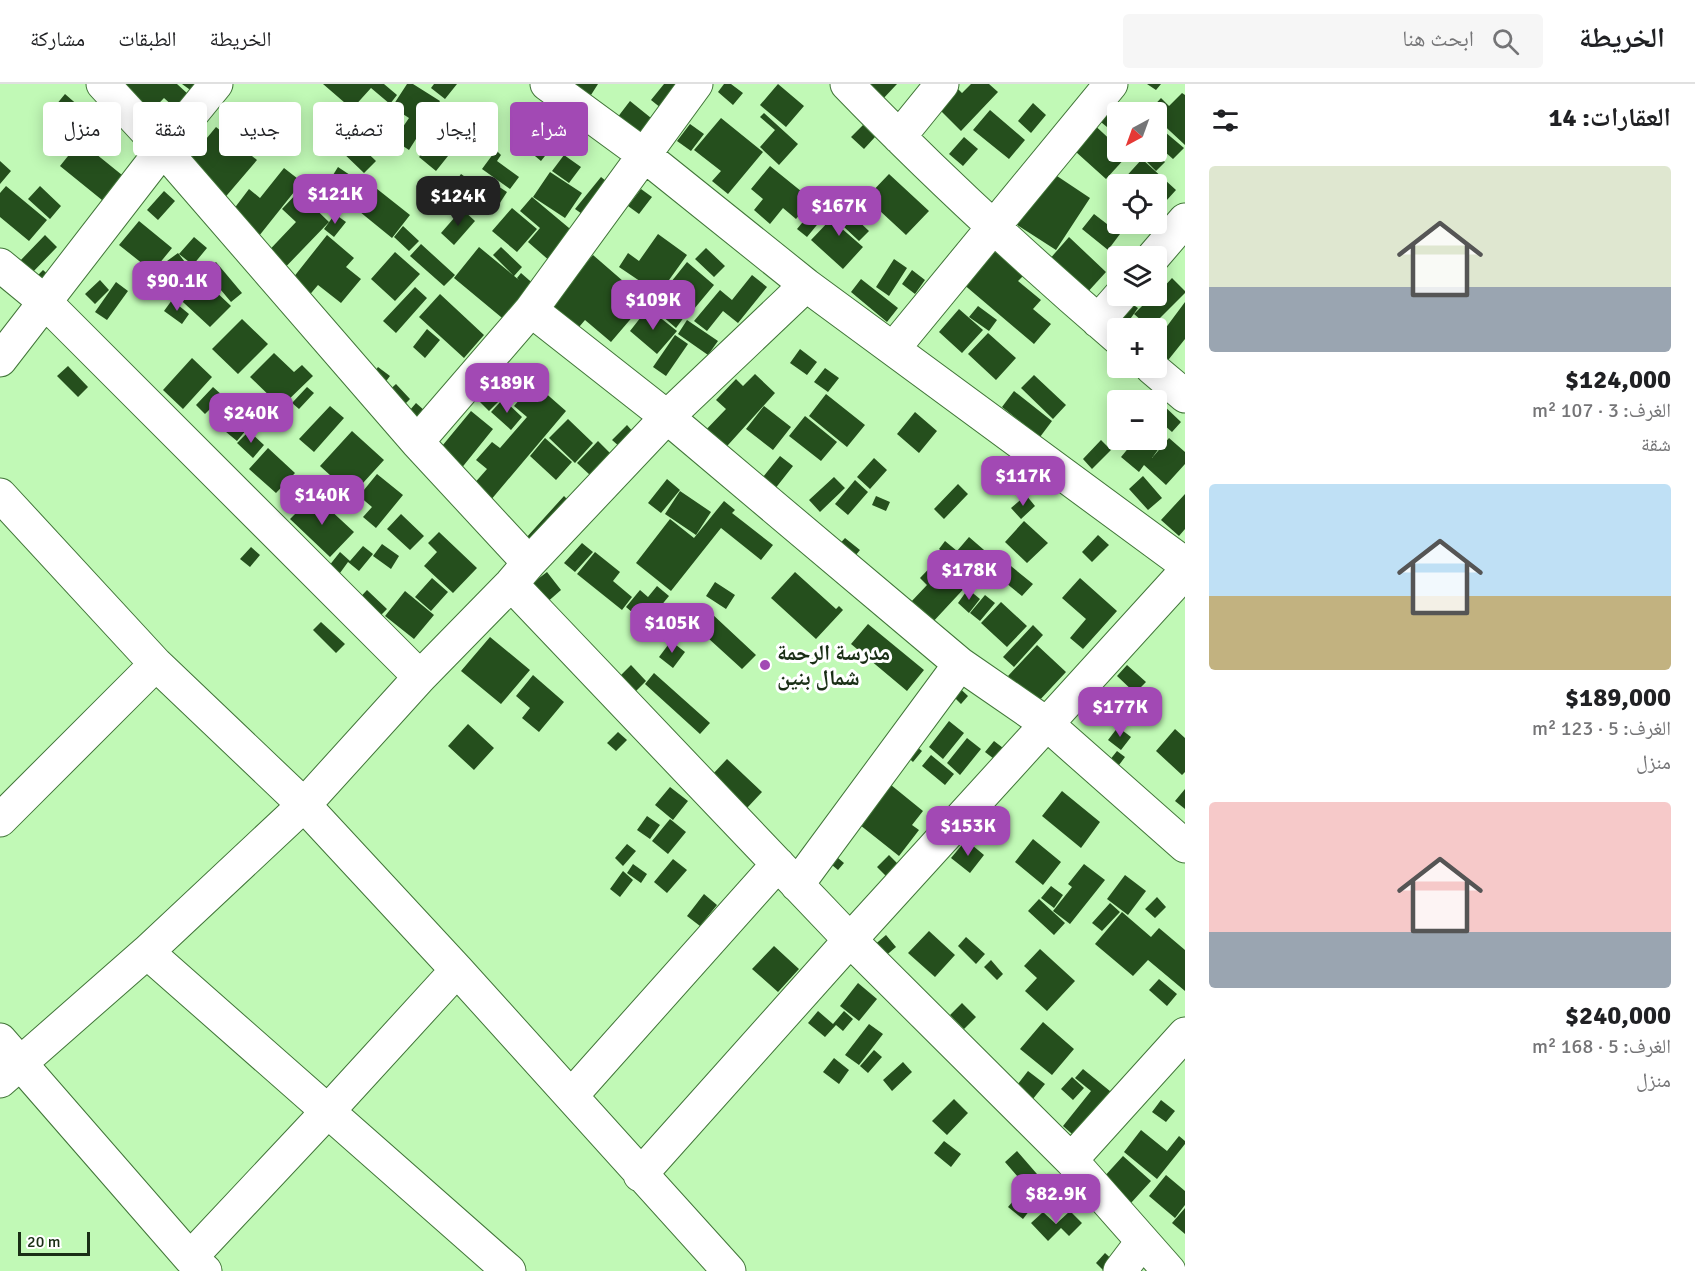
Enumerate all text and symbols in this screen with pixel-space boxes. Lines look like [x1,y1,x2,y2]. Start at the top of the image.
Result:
search box [1123,14,1543,68]
text: الخريطة [1579,21,1665,55]
text: ابحث هنا [1402,25,1474,52]
icon: search [1489,25,1522,58]
text: مشاركة [30,26,85,52]
text: الطبقات [118,26,177,52]
text: الخريطة [210,26,271,52]
chip: منزل [43,102,121,156]
chip: شقة [133,102,207,156]
chip: جديد [219,102,301,156]
chip: تصفية [313,102,404,156]
chip: إيجار [416,102,498,156]
chip: شراء [510,102,588,156]
north arrow [1107,102,1167,162]
map controls [1107,102,1167,450]
text: العقارات: 14 [1549,102,1671,134]
icon: filters [1209,104,1242,137]
pin: $121K [293,174,377,225]
button: locate [1107,174,1167,234]
pin: $124K [416,176,500,227]
text: $121K [307,181,363,206]
text: $124K [430,183,486,208]
pin: $167K [797,186,881,237]
text: $167K [811,193,867,218]
icon: home [1386,205,1494,313]
button: layers [1107,246,1167,306]
pin: $90.1K [128,261,226,312]
text: $90.1K [146,268,208,293]
pin: $109K [611,280,695,331]
text: $109K [625,287,681,312]
button: + [1107,318,1167,378]
pin: $189K [465,363,549,414]
text: $124,000 [1565,364,1671,396]
text: $189K [479,370,535,395]
button: − [1107,390,1167,450]
pin: $240K [209,393,293,444]
text: الغرف: 3 · 107 m² [1532,398,1671,423]
text: $240K [223,400,279,425]
text: شقة [1641,432,1671,457]
pin: $117K [981,456,1065,507]
text: $117K [995,463,1051,488]
pin: $140K [280,475,364,526]
text: $140K [294,482,350,507]
icon: home [1386,523,1494,631]
pin: $178K [927,550,1011,601]
text: $178K [941,557,997,582]
pin: $105K [630,603,714,654]
text: $105K [644,610,700,635]
place label: مدرسة الرحمة شمال بنين [777,639,890,691]
marker: مدرسة الرحمة شمال بنين [758,658,772,672]
text: $189,000 [1565,682,1671,714]
pin: $177K [1078,687,1162,738]
text: $177K [1092,694,1148,719]
text: الغرف: 5 · 123 m² [1532,716,1671,741]
text: منزل [1636,750,1671,775]
pin: $153K [926,806,1010,857]
text: $153K [940,813,996,838]
icon: home [1386,841,1494,949]
text: $240,000 [1565,1000,1671,1032]
text: الغرف: 5 · 168 m² [1532,1034,1671,1059]
text: منزل [1636,1068,1671,1093]
pin: $82.9K [1007,1174,1105,1225]
text: $82.9K [1025,1181,1087,1206]
scale bar [18,1229,90,1256]
text: 20 m [27,1232,61,1252]

